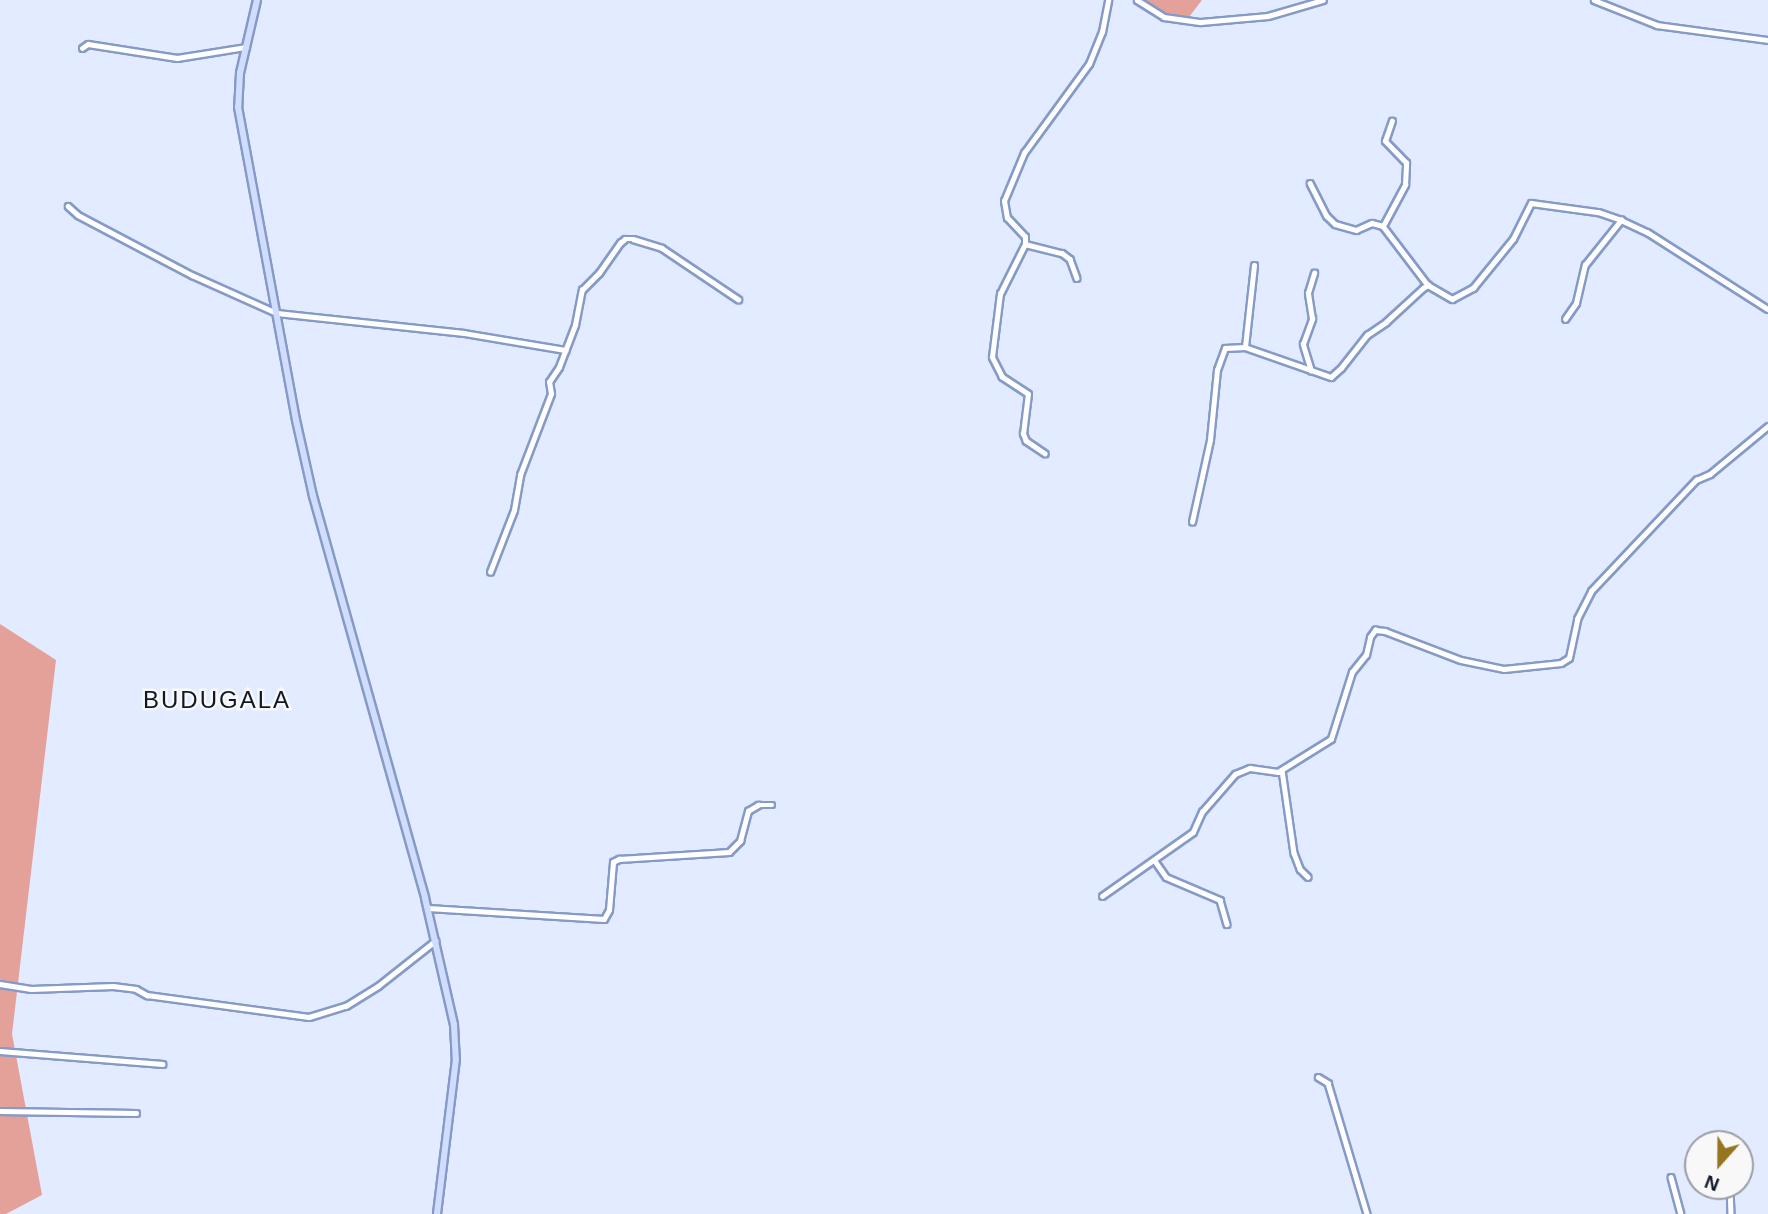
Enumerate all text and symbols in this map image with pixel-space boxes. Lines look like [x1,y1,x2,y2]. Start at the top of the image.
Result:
district label: BUDUGALA [144,686,290,714]
north arrow [1684,1130,1754,1200]
text: N [1702,1171,1722,1195]

